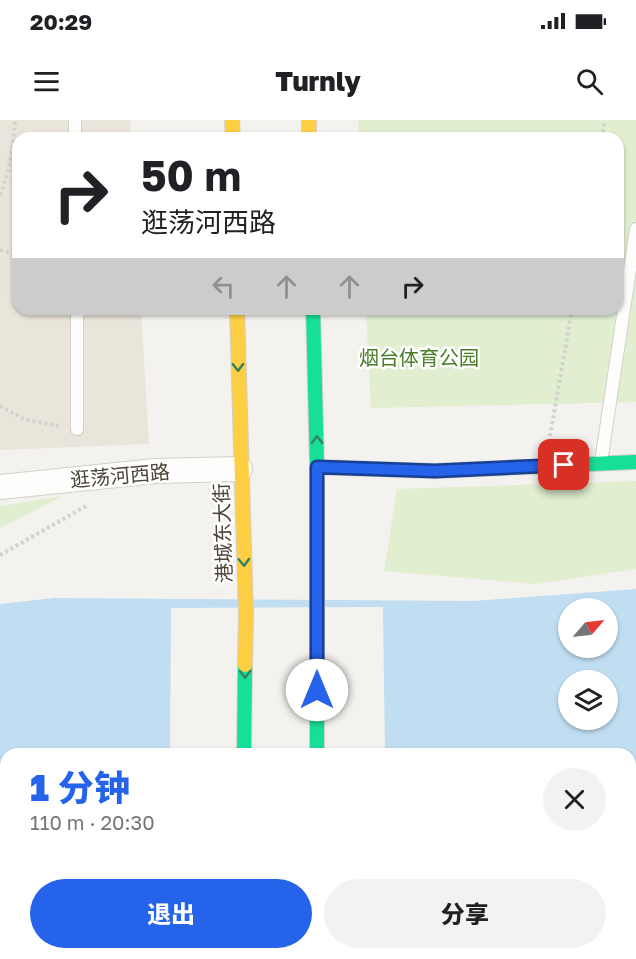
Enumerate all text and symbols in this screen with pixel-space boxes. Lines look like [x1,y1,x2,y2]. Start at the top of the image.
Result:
text: 20:29 [30,8,92,35]
icon: menu [30,65,63,98]
text: Turnly [275,65,361,97]
icon: search [573,65,606,98]
text: 50 m [141,150,241,200]
icon: right [42,156,120,234]
text: 逛荡河西路 [141,206,276,238]
icon: left [207,270,240,303]
icon: ahead [270,270,303,303]
icon: ahead [333,270,366,303]
icon: right [396,270,429,303]
park label: 烟台体育公园 [359,345,479,369]
one-way arrow [232,363,244,372]
one-way arrow [310,435,323,444]
pin [538,439,589,490]
icon: arrive [547,448,580,481]
street label: 逛荡河西路 [69,459,171,491]
street label: 港城东大街 [208,483,236,583]
one-way arrow [238,558,251,567]
north arrow [558,598,618,658]
map controls [558,598,618,730]
position arrow [285,658,349,722]
one-way arrow [239,669,251,678]
button: layers [558,670,618,730]
text: 1 分钟 [30,766,130,809]
button: close [543,768,606,831]
text: 110 m · 20:30 [30,810,155,834]
button: 退出 [30,879,312,948]
button: 分享 [324,879,606,948]

